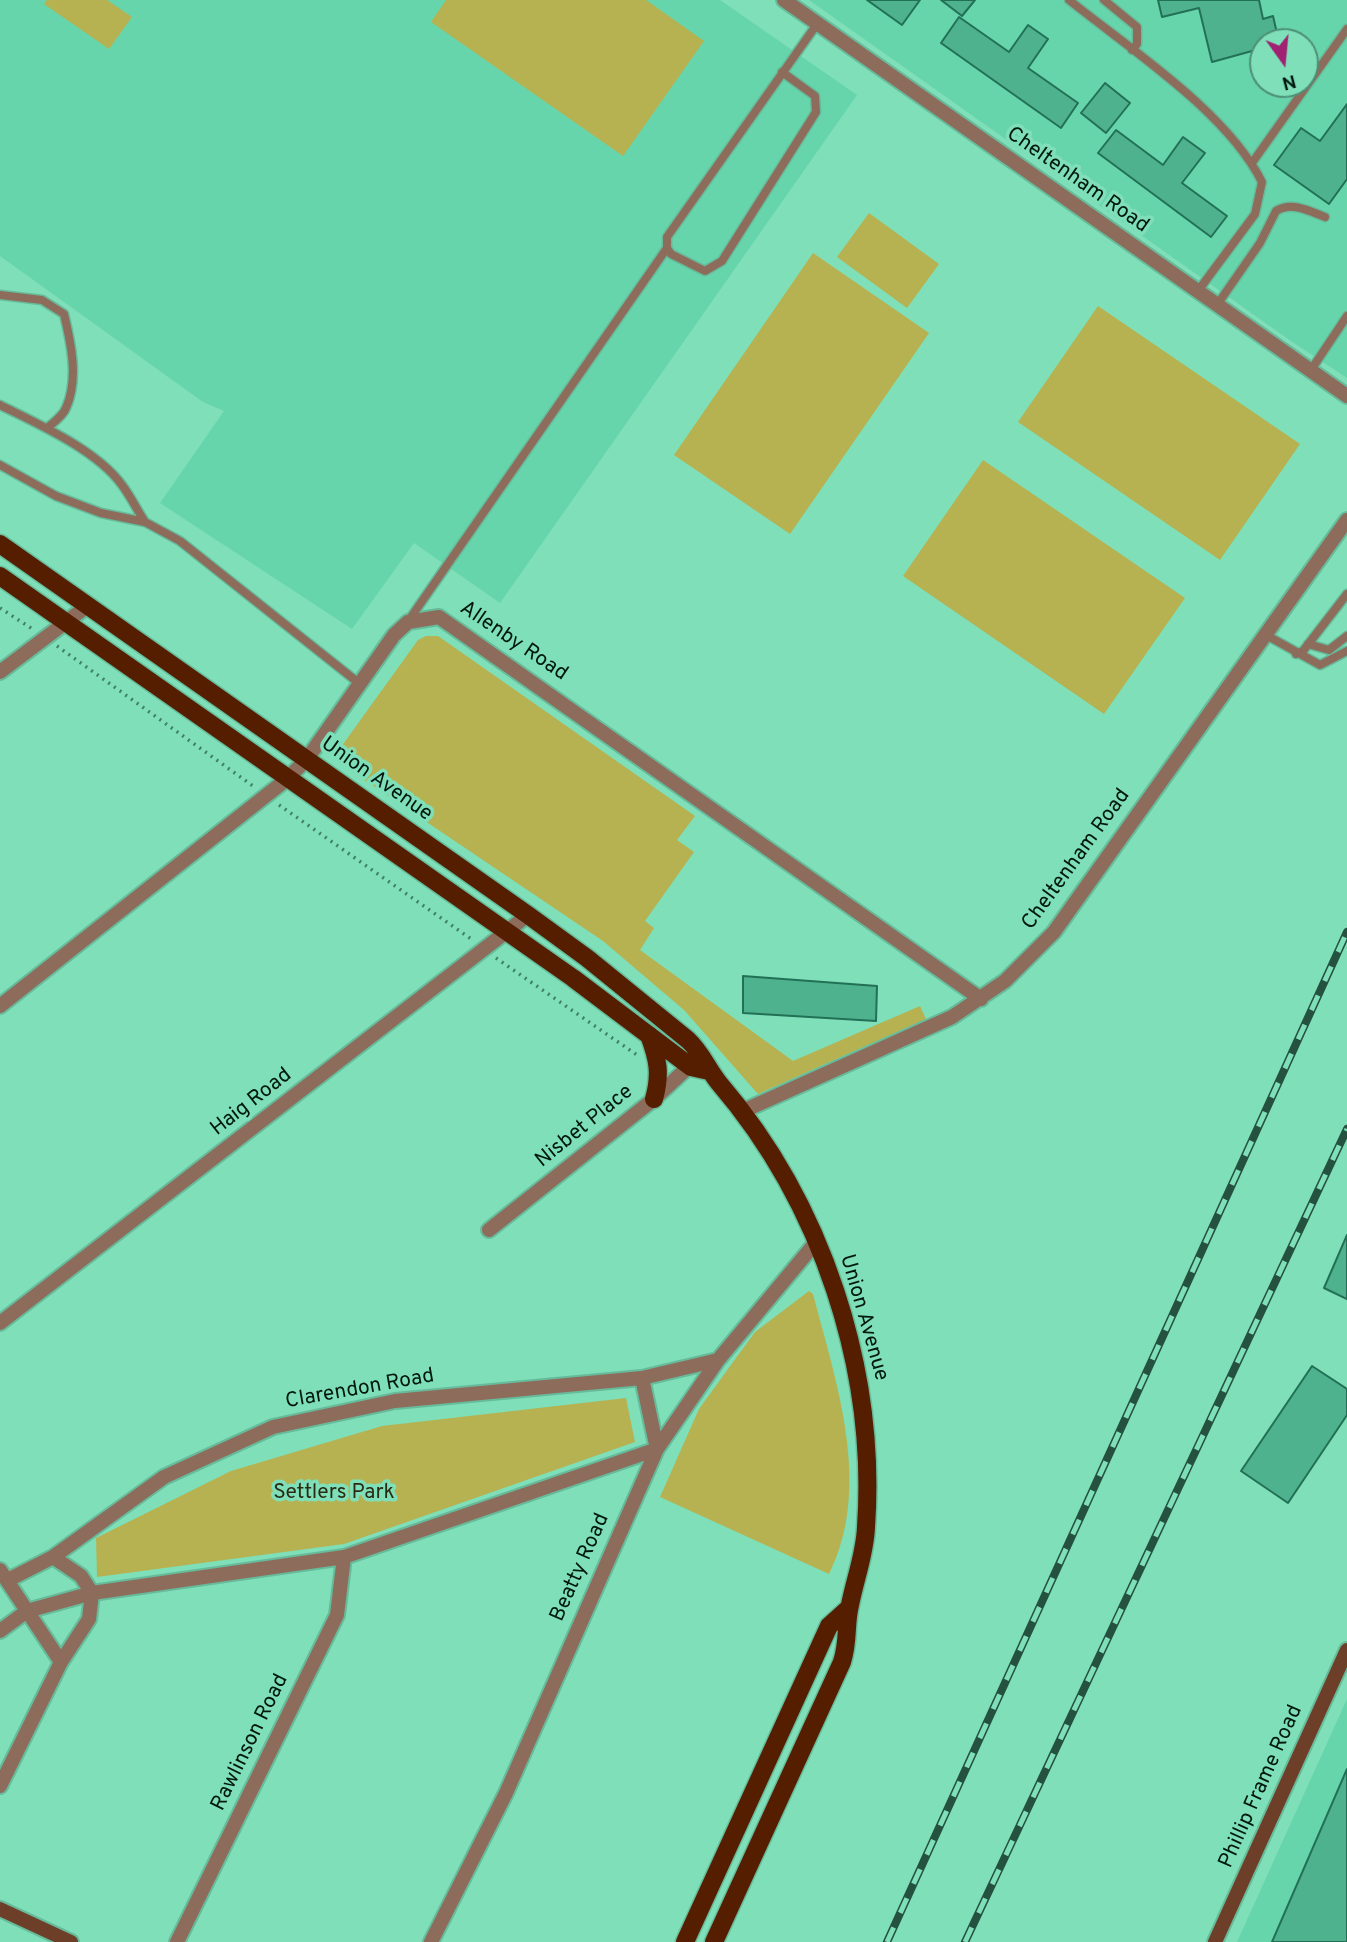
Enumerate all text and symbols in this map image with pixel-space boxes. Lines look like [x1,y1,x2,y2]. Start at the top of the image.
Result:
north arrow [1249,28,1319,98]
text: N [1279,68,1299,95]
street label: Cheltenham Road [1001,122,1153,240]
street label: Allenby Road [454,597,572,687]
street label: Union Avenue [315,732,437,828]
street label: Cheltenham Road [1017,785,1137,935]
street label: Haig Road [206,1064,298,1142]
street label: Nisbet Place [531,1080,639,1174]
street label: Union Avenue [833,1252,893,1384]
street label: Clarendon Road [284,1365,436,1415]
park label: Settlers Park [273,1481,395,1507]
street label: Beatty Road [546,1510,616,1626]
street label: Rawlinson Road [207,1671,295,1815]
street label: Phillip Frame Road [1215,1702,1309,1872]

